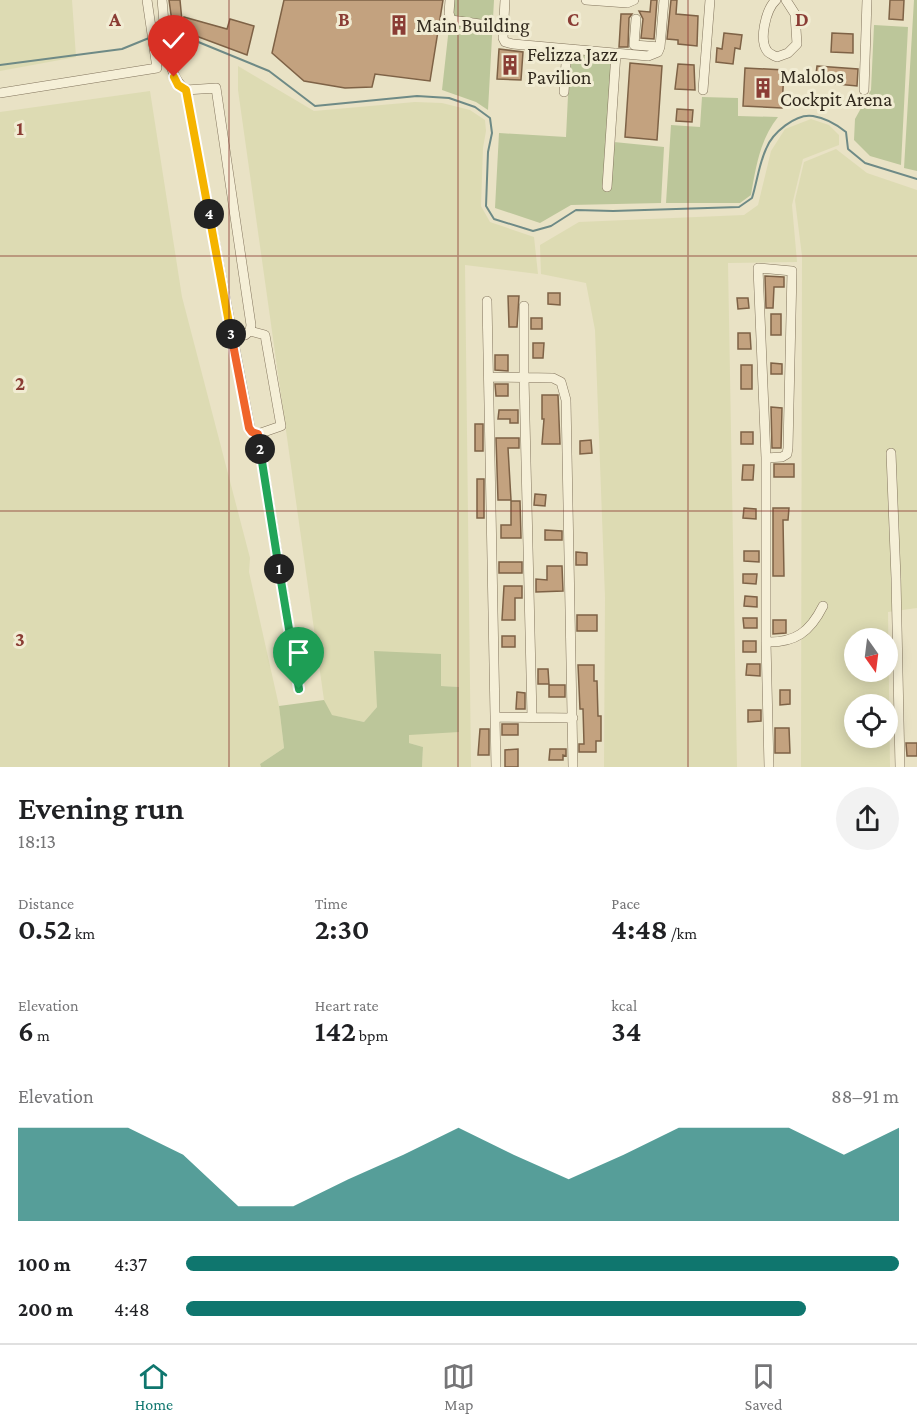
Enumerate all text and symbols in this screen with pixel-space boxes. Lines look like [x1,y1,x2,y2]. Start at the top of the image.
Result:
text: A [108,8,122,30]
text: B [338,8,350,30]
text: C [567,8,579,30]
text: D [795,8,809,30]
building icon: Main Building [387,13,411,37]
place label: Main Building [416,14,530,37]
pin [148,15,199,77]
icon: check [157,24,190,57]
place label: Felizza Jazz Pavilion [527,43,618,88]
building icon: Felizza Jazz Pavilion [498,53,522,77]
place label: Malolos Cockpit Arena [780,65,892,111]
building icon: Malolos Cockpit Arena [751,76,775,100]
text: 1 [16,117,24,139]
pin: 4 [194,199,224,229]
text: 4 [205,205,213,222]
pin: 3 [216,319,246,349]
text: 3 [227,325,235,342]
text: 2 [15,372,25,394]
pin: 2 [245,434,275,464]
text: 2 [256,440,264,457]
pin: 1 [264,554,294,584]
text: 1 [276,560,282,577]
pin [273,627,324,689]
text: 3 [15,628,25,650]
north arrow [844,628,898,682]
map controls [844,628,898,748]
icon: arrive [282,636,315,669]
button: locate [844,694,898,748]
button: share [836,787,899,850]
text: Evening run [18,789,184,826]
text: 18:13 [18,830,56,852]
text: Distance [18,895,74,912]
text: Time [315,895,347,912]
text: Pace [611,895,640,912]
text: 0.52 [18,912,72,945]
text: 2:30 [315,912,370,945]
text: 4:48 [611,912,668,945]
text: km [72,925,95,942]
text: /km [668,925,697,942]
text: Elevation [18,997,79,1014]
text: Heart rate [315,997,379,1014]
text: kcal [611,997,637,1014]
text: 6 [18,1014,34,1047]
text: 142 [315,1014,356,1047]
text: 34 [611,1014,642,1047]
text: m [34,1027,50,1044]
text: bpm [356,1027,388,1044]
text: Elevation [18,1085,94,1107]
text: 88–91 m [831,1085,899,1107]
text: 100 m [18,1253,71,1275]
text: 4:37 [114,1253,147,1275]
text: 200 m [18,1298,73,1320]
text: 4:48 [114,1298,150,1320]
tab: Home [135,1360,173,1413]
tab: Map [442,1360,475,1413]
tab: Saved [745,1360,782,1413]

